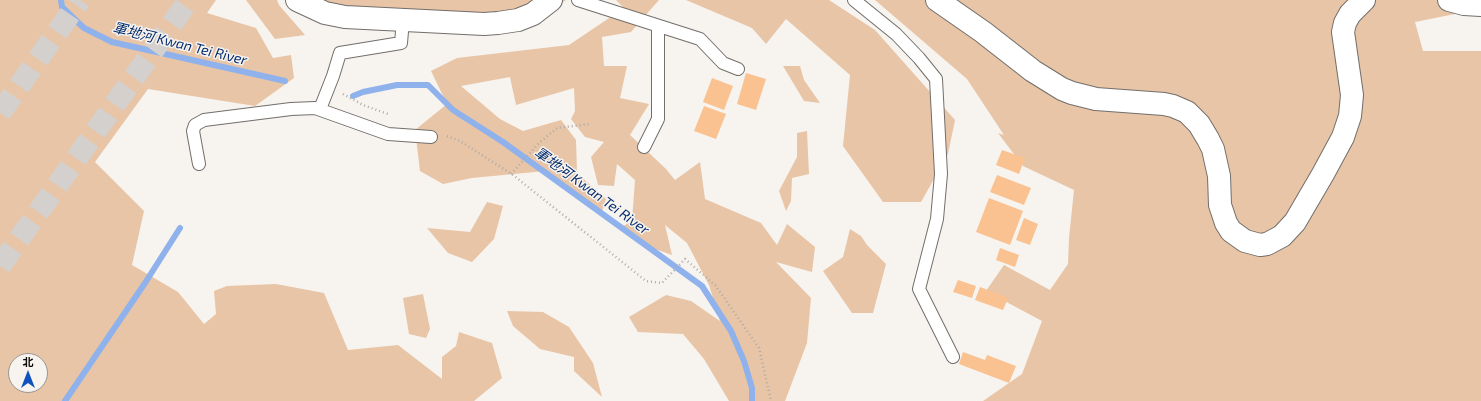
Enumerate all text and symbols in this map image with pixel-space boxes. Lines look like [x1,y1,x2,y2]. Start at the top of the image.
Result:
water label: 軍地河 Kwan Tei River [111,19,249,69]
water label: 軍地河 Kwan Tei River [531,144,653,238]
north arrow [8,353,48,393]
text: 北 [23,355,34,368]

